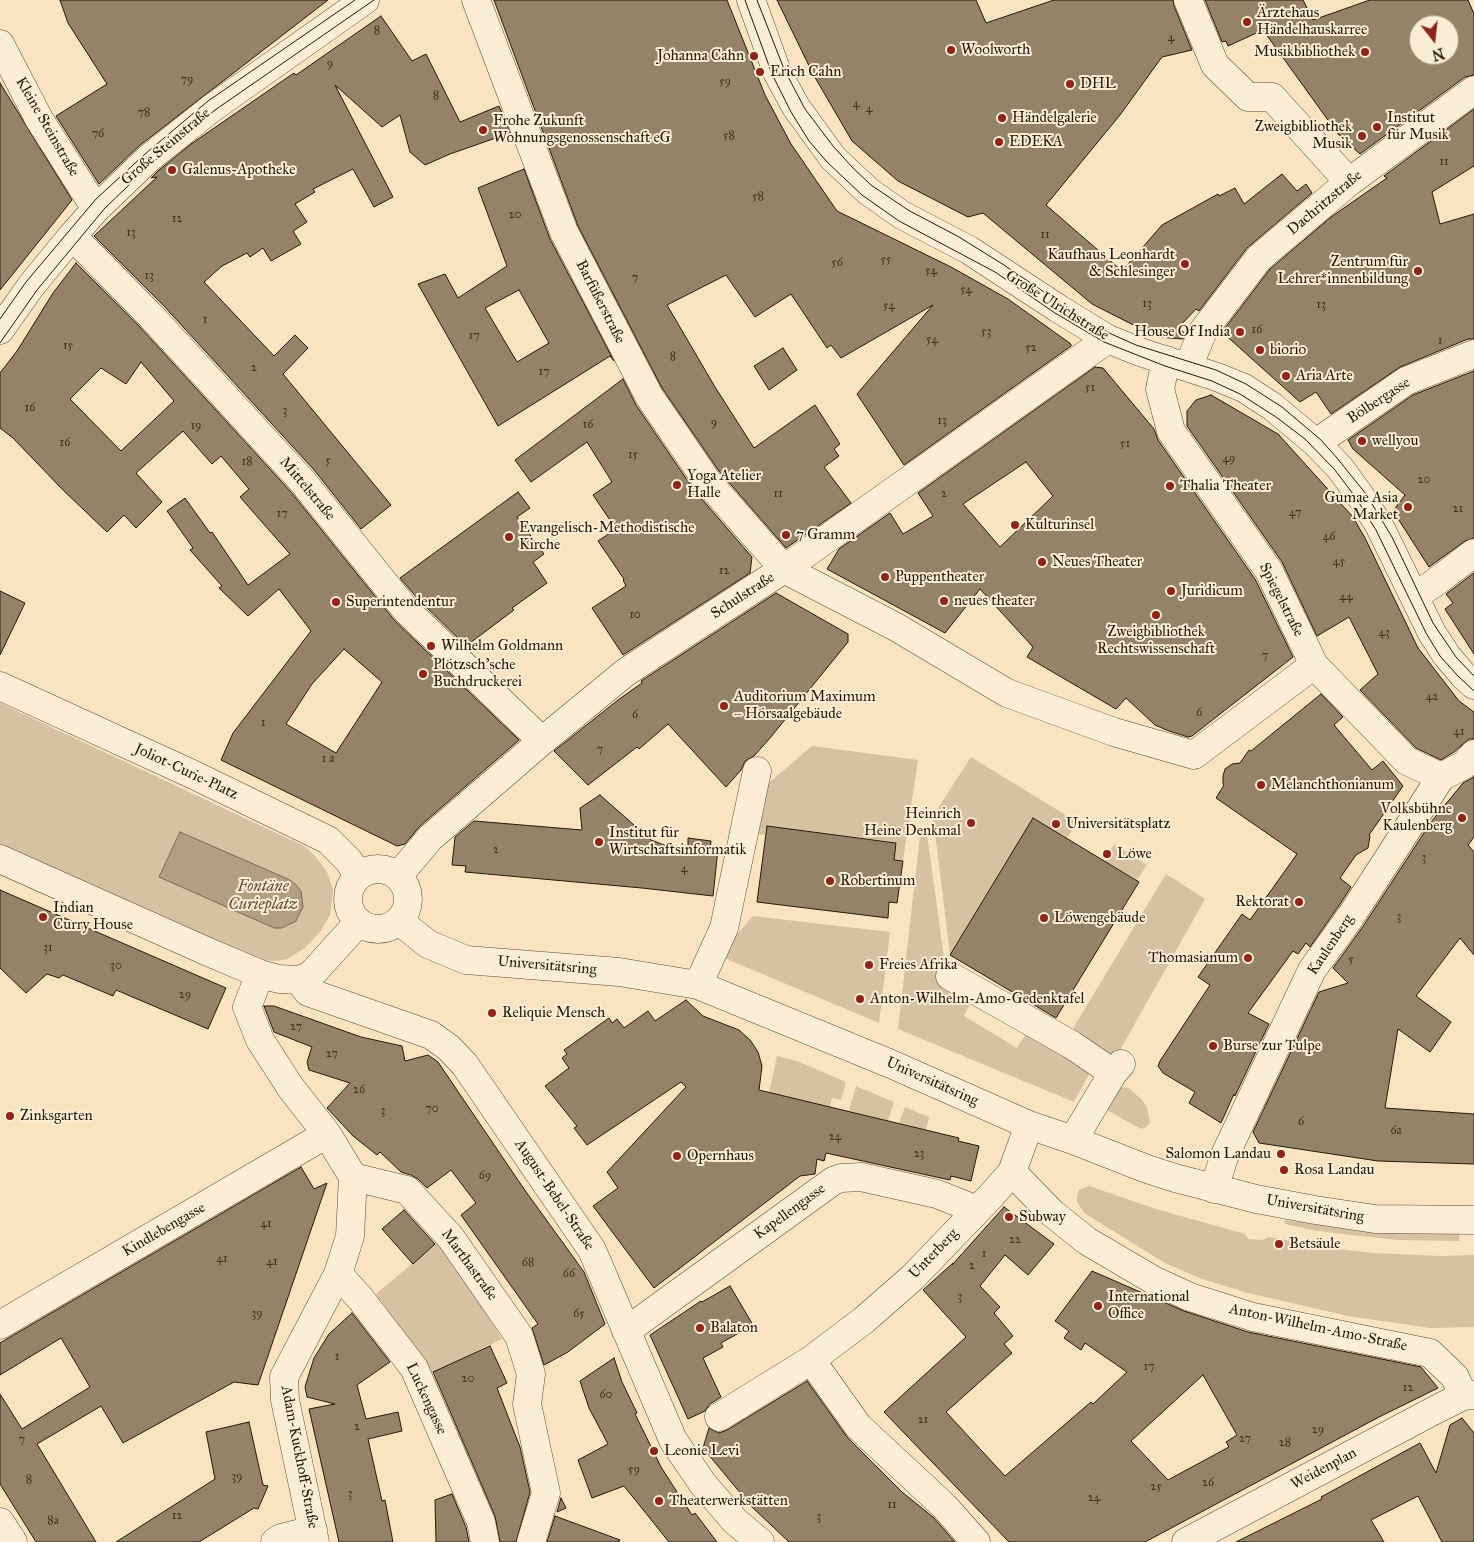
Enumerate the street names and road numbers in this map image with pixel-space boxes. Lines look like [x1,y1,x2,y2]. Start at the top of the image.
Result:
street label: Kleine Steinstraße [11,74,83,180]
street label: Große Steinstraße [118,105,214,189]
street label: Dachritzstraße [1284,167,1366,239]
street label: Barfüßerstraße [571,257,629,347]
street label: Große Ulrichstraße [1002,267,1112,345]
street label: Bölbergasse [1344,374,1414,428]
street label: Mittelstraße [275,454,339,524]
street label: Spiegelstraße [1255,560,1307,640]
street label: Schulstraße [708,569,778,623]
street label: Joliot-Curie-Platz [131,740,241,804]
street label: Kaulenberg [1304,911,1358,979]
street label: Universitätsring [497,953,597,979]
street label: Universitätsring [883,1054,981,1110]
street label: August-Bebel-Straße [510,1136,598,1254]
street label: Kapellengasse [751,1180,829,1244]
street label: Universitätsring [1265,1192,1365,1226]
street label: Kindlebengasse [119,1199,209,1261]
street label: Unterberg [906,1225,962,1283]
street label: Marthastraße [437,1226,501,1304]
street label: Anton-Wilhelm-Amo-Straße [1227,1300,1409,1356]
street label: Luckengasse [402,1360,450,1438]
street label: Adam-Kuckhoff-Straße [276,1384,322,1530]
street label: Weidenplan [1288,1444,1360,1494]

